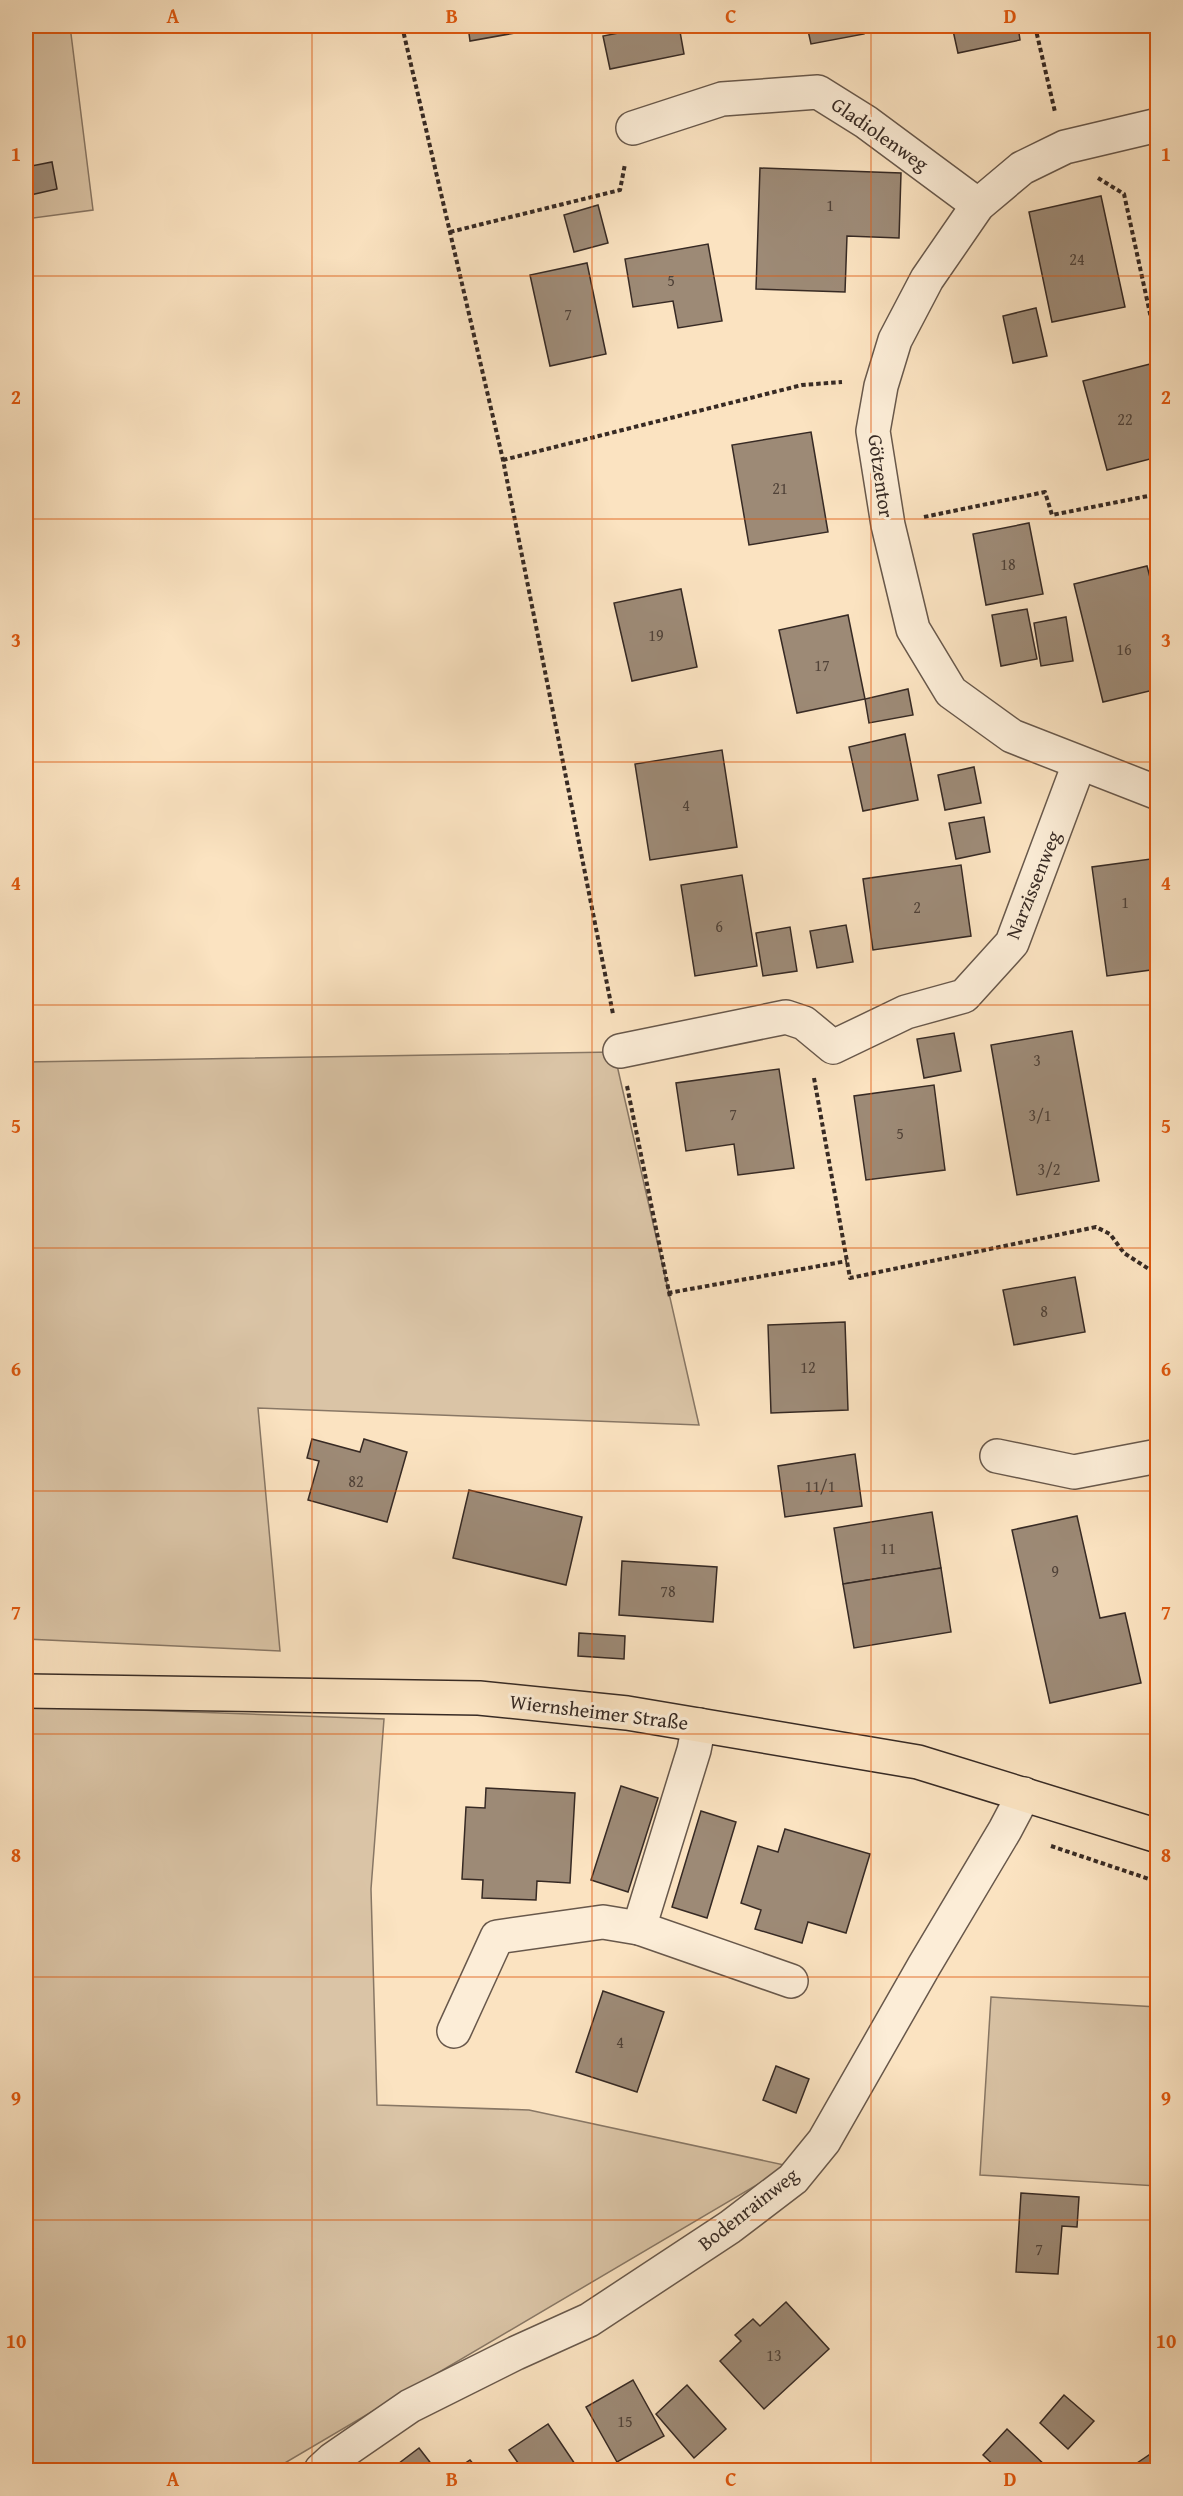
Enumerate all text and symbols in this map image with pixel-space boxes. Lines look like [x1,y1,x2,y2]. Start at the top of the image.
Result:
text: A [167,1,180,30]
text: B [446,1,458,30]
text: C [725,1,737,30]
text: D [1003,1,1017,30]
street label: Gladiolenweg [826,89,935,178]
text: 1 [11,139,21,168]
text: 1 [1161,139,1171,168]
house number: 1 [826,193,834,217]
house number: 24 [1069,247,1085,271]
house number: 5 [667,268,675,292]
house number: 7 [564,302,572,326]
text: 2 [11,382,21,411]
text: 2 [1161,382,1171,411]
house number: 22 [1117,407,1133,431]
street label: Götzentor [861,432,902,520]
house number: 21 [772,476,788,500]
house number: 18 [1000,552,1016,576]
house number: 19 [648,623,664,647]
text: 3 [11,625,21,654]
text: 3 [1161,625,1171,654]
house number: 16 [1116,637,1132,661]
house number: 17 [814,653,830,677]
house number: 4 [682,793,690,817]
street label: Narzissenweg [998,826,1067,943]
text: 4 [11,868,21,897]
text: 4 [1161,868,1171,897]
house number: 1 [1121,890,1129,914]
house number: 2 [913,895,921,919]
house number: 6 [715,914,723,938]
house number: 3 [1033,1048,1041,1072]
house number: 7 [729,1102,737,1126]
house number: 3/1 [1029,1103,1051,1127]
text: 5 [11,1111,21,1140]
text: 5 [1161,1111,1171,1140]
house number: 5 [896,1121,904,1145]
house number: 3/2 [1038,1157,1060,1181]
house number: 8 [1040,1299,1048,1323]
text: 6 [11,1354,21,1383]
text: 6 [1161,1354,1171,1383]
house number: 12 [800,1355,816,1379]
house number: 82 [348,1469,364,1493]
house number: 11/1 [805,1474,835,1498]
house number: 11 [880,1536,896,1560]
house number: 9 [1051,1559,1059,1583]
house number: 78 [660,1579,676,1603]
text: 7 [11,1597,21,1626]
text: 7 [1161,1597,1171,1626]
street label: Wiernsheimer Straße [508,1686,690,1737]
text: 8 [11,1840,21,1869]
text: 8 [1161,1840,1171,1869]
house number: 4 [616,2030,624,2054]
text: 9 [11,2083,21,2112]
text: 9 [1161,2083,1171,2112]
street label: Bodenrainweg [691,2160,804,2257]
house number: 7 [1035,2237,1043,2261]
text: 10 [6,2326,26,2355]
text: 10 [1156,2326,1176,2355]
house number: 13 [766,2343,782,2367]
house number: 15 [617,2409,633,2433]
text: A [167,2464,180,2493]
text: B [446,2464,458,2493]
text: C [725,2464,737,2493]
text: D [1003,2464,1017,2493]

